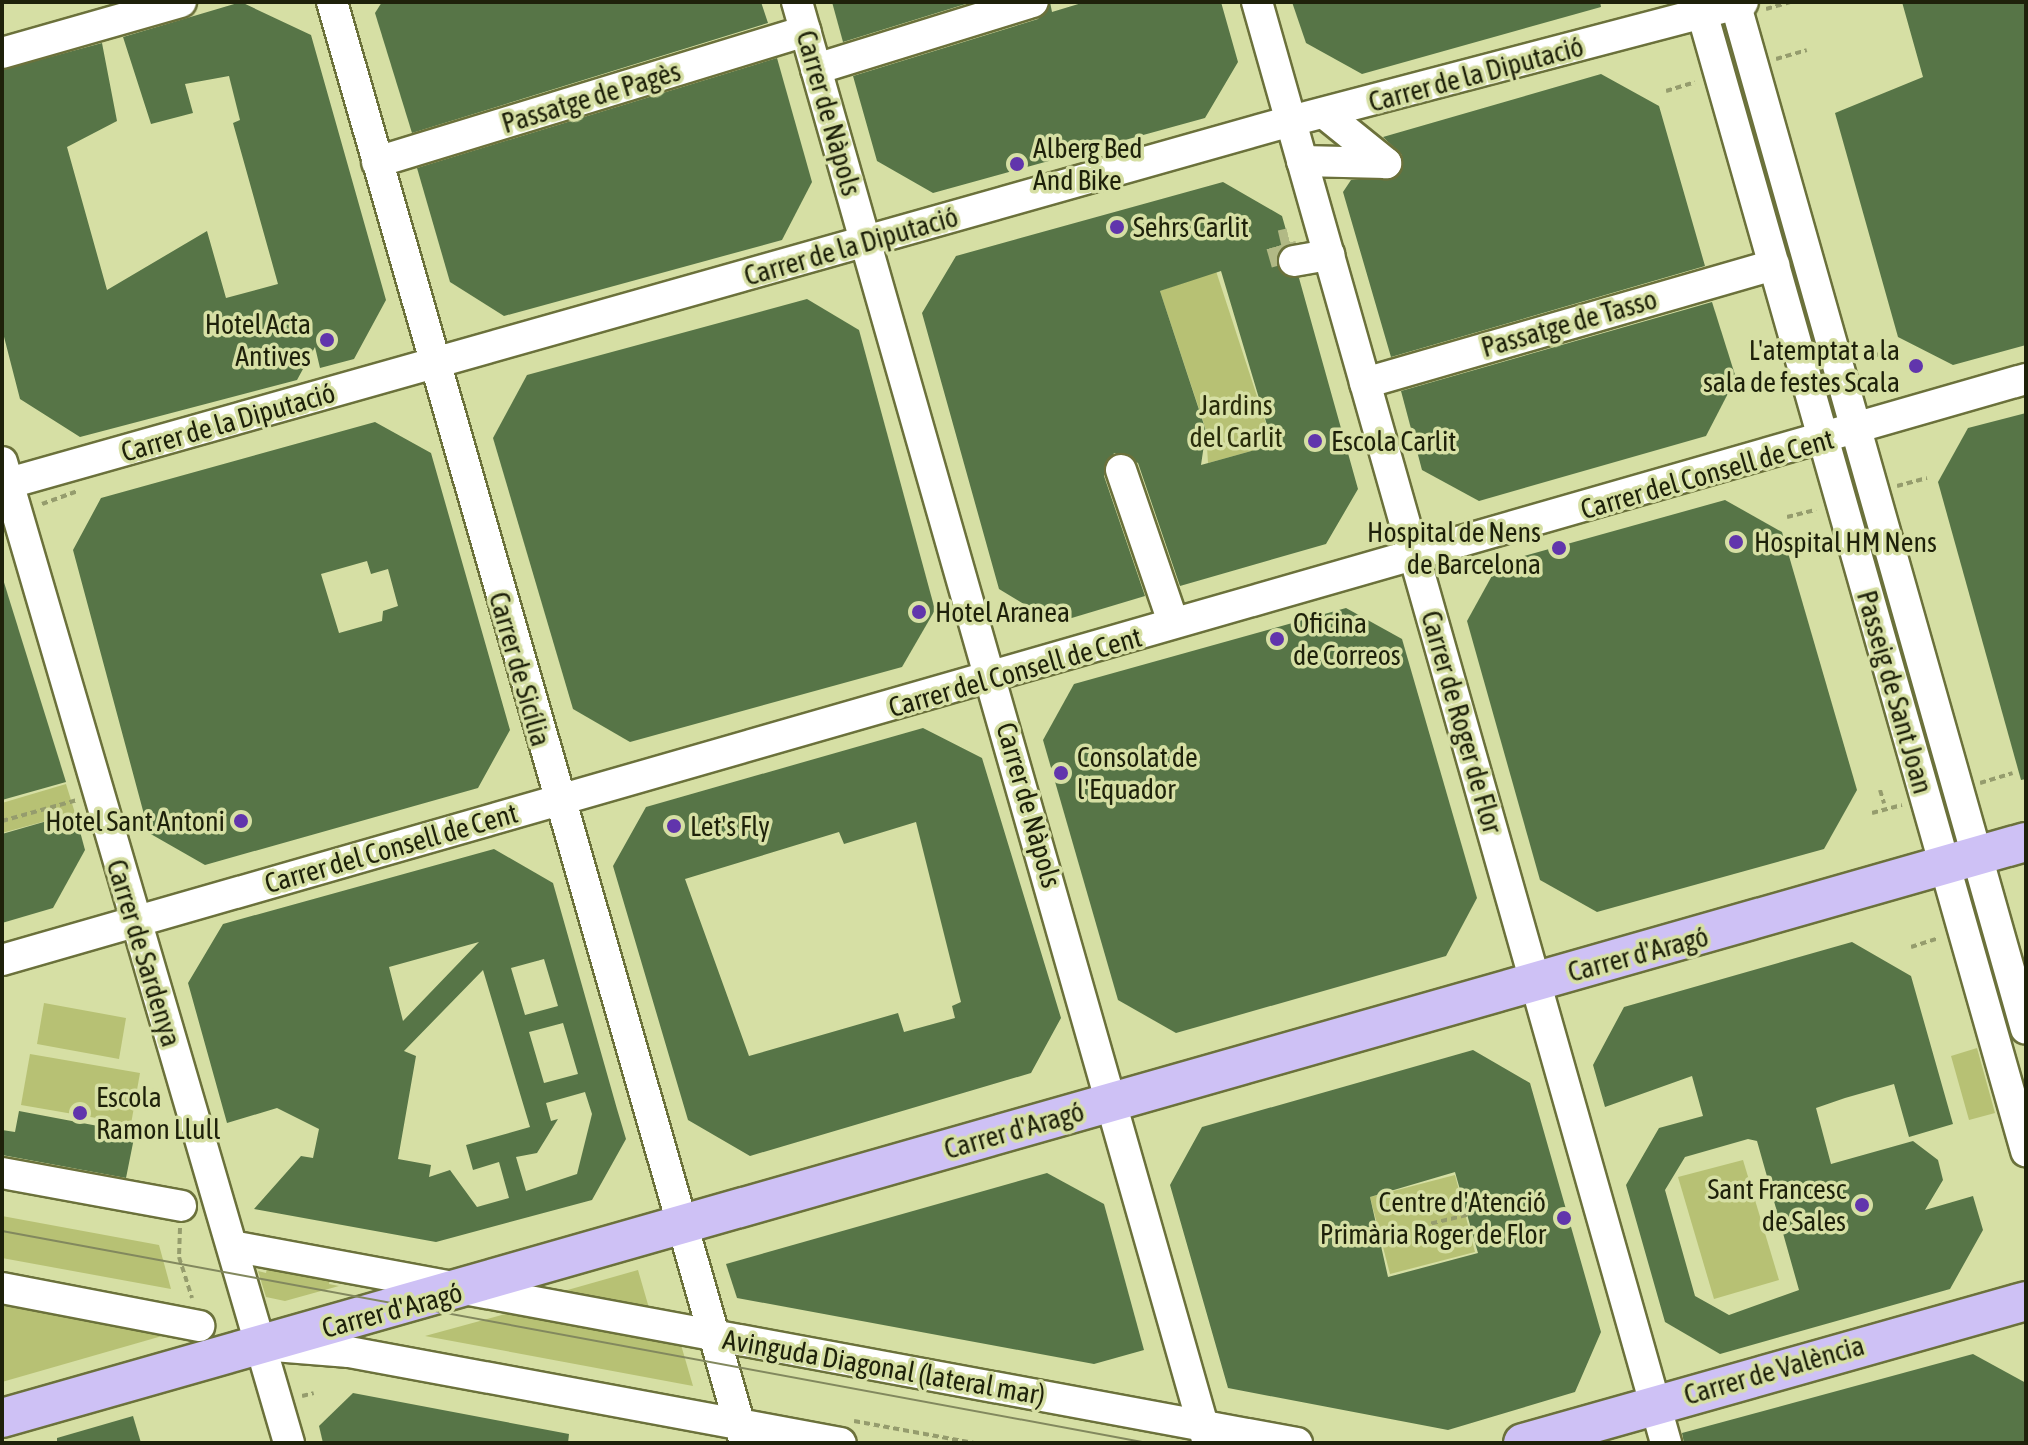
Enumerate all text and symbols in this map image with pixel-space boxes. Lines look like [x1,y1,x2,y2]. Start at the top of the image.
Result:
street label: Carrer de Nàpols [789,27,869,199]
street label: Carrer de la Diputació [1365,29,1587,119]
street label: Passatge de Pagès [498,54,684,140]
place label: Alberg Bed And Bike [1033,131,1143,197]
marker: Alberg Bed And Bike [1008,155,1026,173]
street label: Carrer de la Diputació [740,199,962,293]
place label: Sehrs Carlit [1133,210,1249,244]
marker: Sehrs Carlit [1108,218,1126,236]
street label: Passatge de Tasso [1477,282,1661,364]
place label: Hotel Acta Antives [205,307,311,373]
marker: Hotel Acta Antives [318,331,336,349]
place label: L'atemptat a la sala de festes Scala [1703,333,1900,399]
marker: L'atemptat a la sala de festes Scala [1907,357,1925,375]
street label: Carrer de la Diputació [117,375,339,469]
park label: Jardins del Carlit [1189,388,1283,454]
street label: Carrer del Consell de Cent [1577,422,1837,526]
place label: Escola Carlit [1331,424,1456,458]
marker: Escola Carlit [1306,432,1324,450]
place label: Hospital de Nens de Barcelona [1367,515,1541,581]
place label: Hospital HM Nens [1754,525,1937,559]
marker: Hospital HM Nens [1725,531,1747,553]
marker: Hospital de Nens de Barcelona [1548,537,1570,559]
street label: Passeig de Sant Joan [1850,587,1940,797]
street label: Carrer de Sicília [482,588,558,750]
place label: Hotel Aranea [935,595,1070,629]
marker: Hotel Aranea [910,603,928,621]
place label: Oficina de Correos [1293,606,1401,672]
street label: Carrer de Roger de Flor [1414,607,1510,837]
street label: Carrer del Consell de Cent [885,620,1145,724]
marker: Oficina de Correos [1268,630,1286,648]
street label: Carrer de Nàpols [989,719,1069,891]
place label: Consolat de l'Equador [1077,740,1198,806]
marker: Consolat de l'Equador [1052,764,1070,782]
street label: Carrer del Consell de Cent [261,796,521,900]
place label: Hotel Sant Antoni [45,804,225,838]
place label: Let's Fly [690,809,770,843]
marker: Hotel Sant Antoni [232,812,250,830]
marker: Let's Fly [665,817,683,835]
street label: Carrer de Sardenya [100,855,188,1051]
street label: Carrer d'Aragó [1564,919,1712,989]
place label: Escola Ramon Llull [96,1080,220,1146]
street label: Carrer d'Aragó [940,1094,1088,1166]
marker: Escola Ramon Llull [71,1104,89,1122]
place label: Sant Francesc de Sales [1707,1172,1846,1238]
place label: Centre d'Atenció Primària Roger de Flor [1320,1185,1546,1251]
marker: Sant Francesc de Sales [1853,1196,1871,1214]
marker: Centre d'Atenció Primària Roger de Flor [1553,1207,1575,1229]
street label: Carrer d'Aragó [318,1275,466,1345]
street label: Avinguda Diagonal (lateral mar) [720,1322,1048,1412]
street label: Carrer de València [1680,1328,1868,1412]

